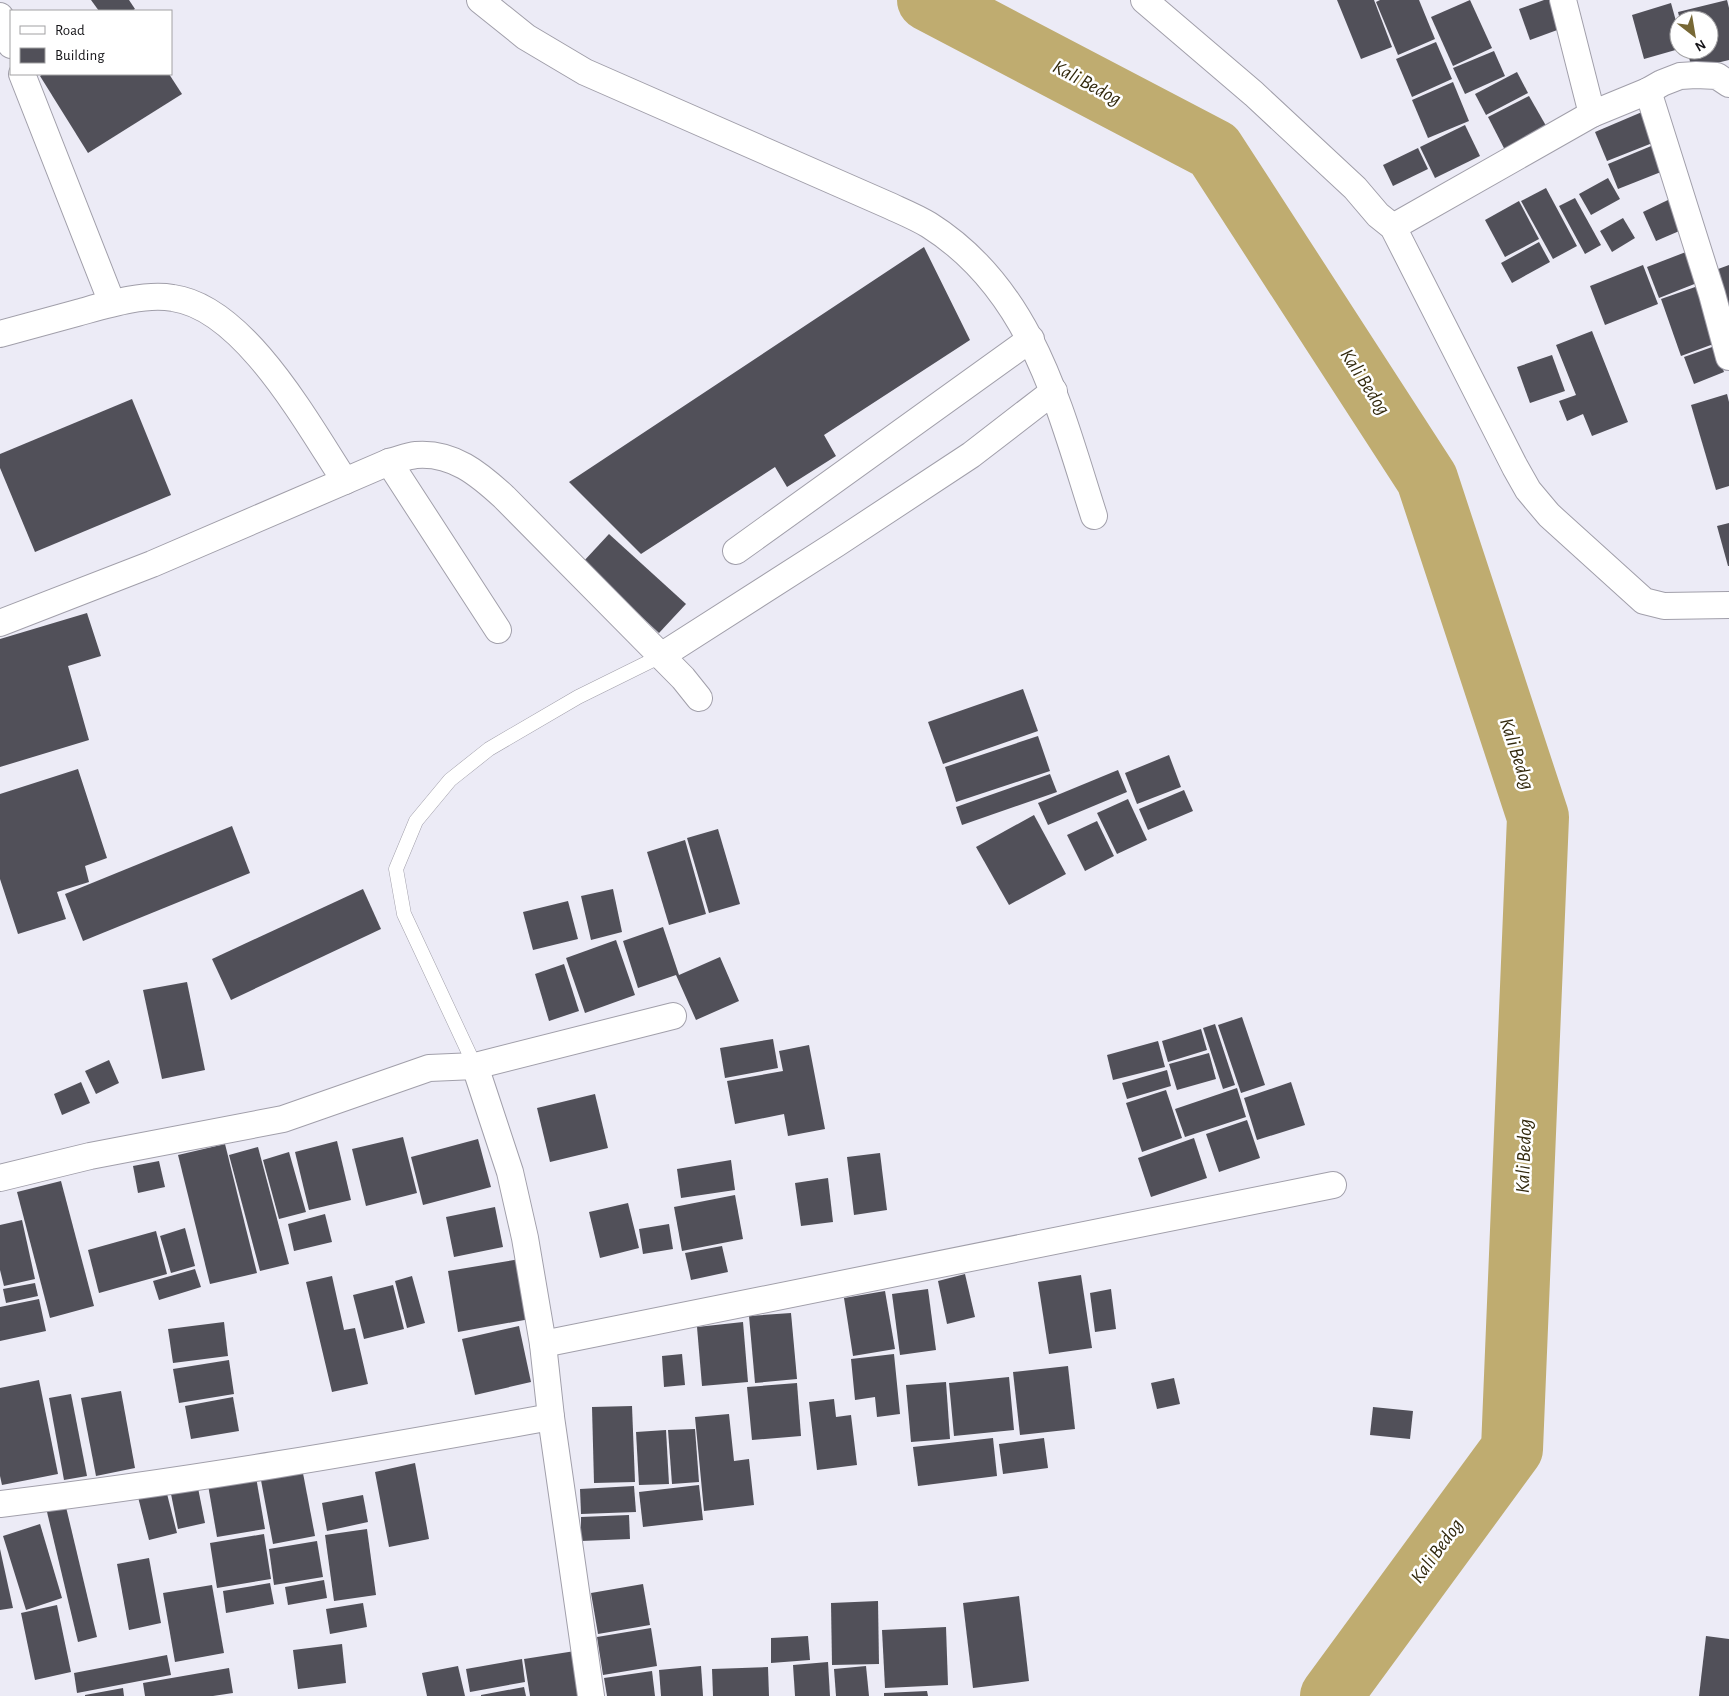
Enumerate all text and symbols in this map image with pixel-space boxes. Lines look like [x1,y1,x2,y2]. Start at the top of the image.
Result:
legend [10,10,172,75]
north arrow [1669,10,1719,60]
text: Road [55,23,85,38]
text: N [1692,37,1708,54]
text: Building [55,48,105,63]
water label: Kali Bedog [1049,57,1125,109]
water label: Kali Bedog [1336,345,1394,419]
water label: Kali Bedog [1496,716,1538,792]
water label: Kali Bedog [1513,1118,1535,1194]
water label: Kali Bedog [1407,1515,1467,1587]

